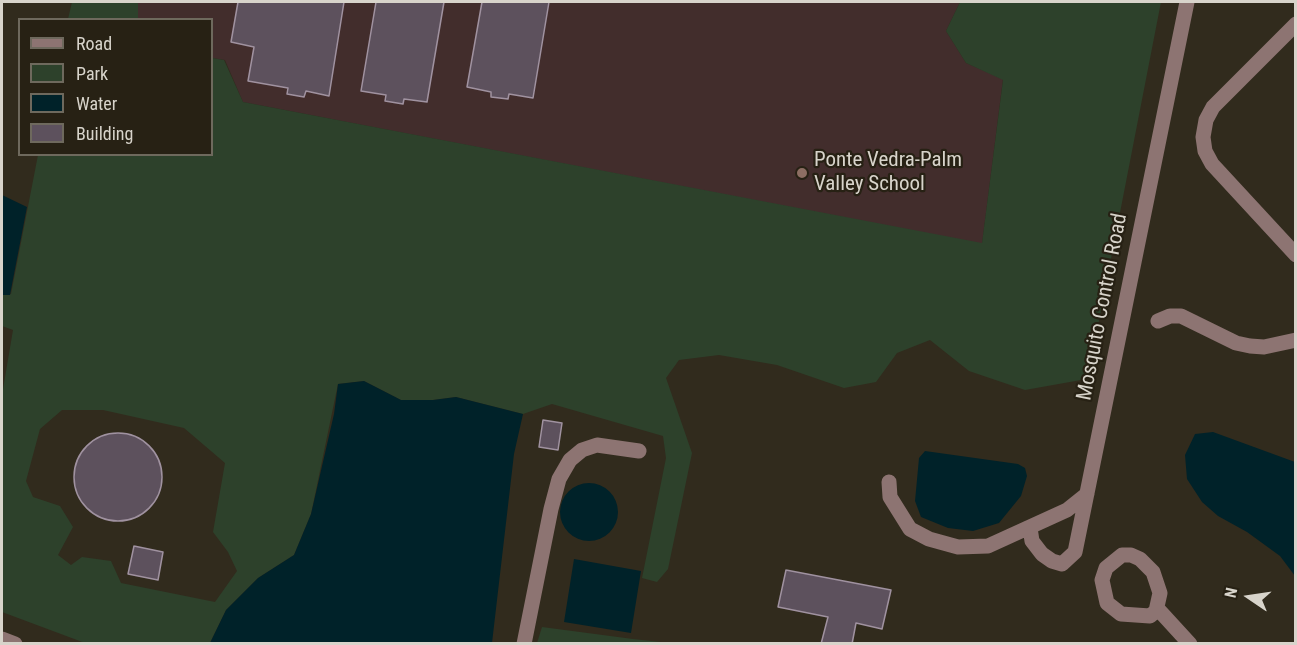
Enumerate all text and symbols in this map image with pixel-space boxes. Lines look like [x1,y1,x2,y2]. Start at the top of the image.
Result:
legend [18,18,213,156]
text: Road [76,33,112,54]
text: Park [76,63,108,84]
text: Water [76,93,117,114]
text: Building [76,123,133,144]
place label: Ponte Vedra-Palm Valley School [814,148,962,198]
marker: Ponte Vedra-Palm Valley School [795,166,809,180]
street label: Mosquito Control Road [1072,211,1134,403]
north arrow [1219,567,1279,627]
text: N [1221,586,1241,600]

